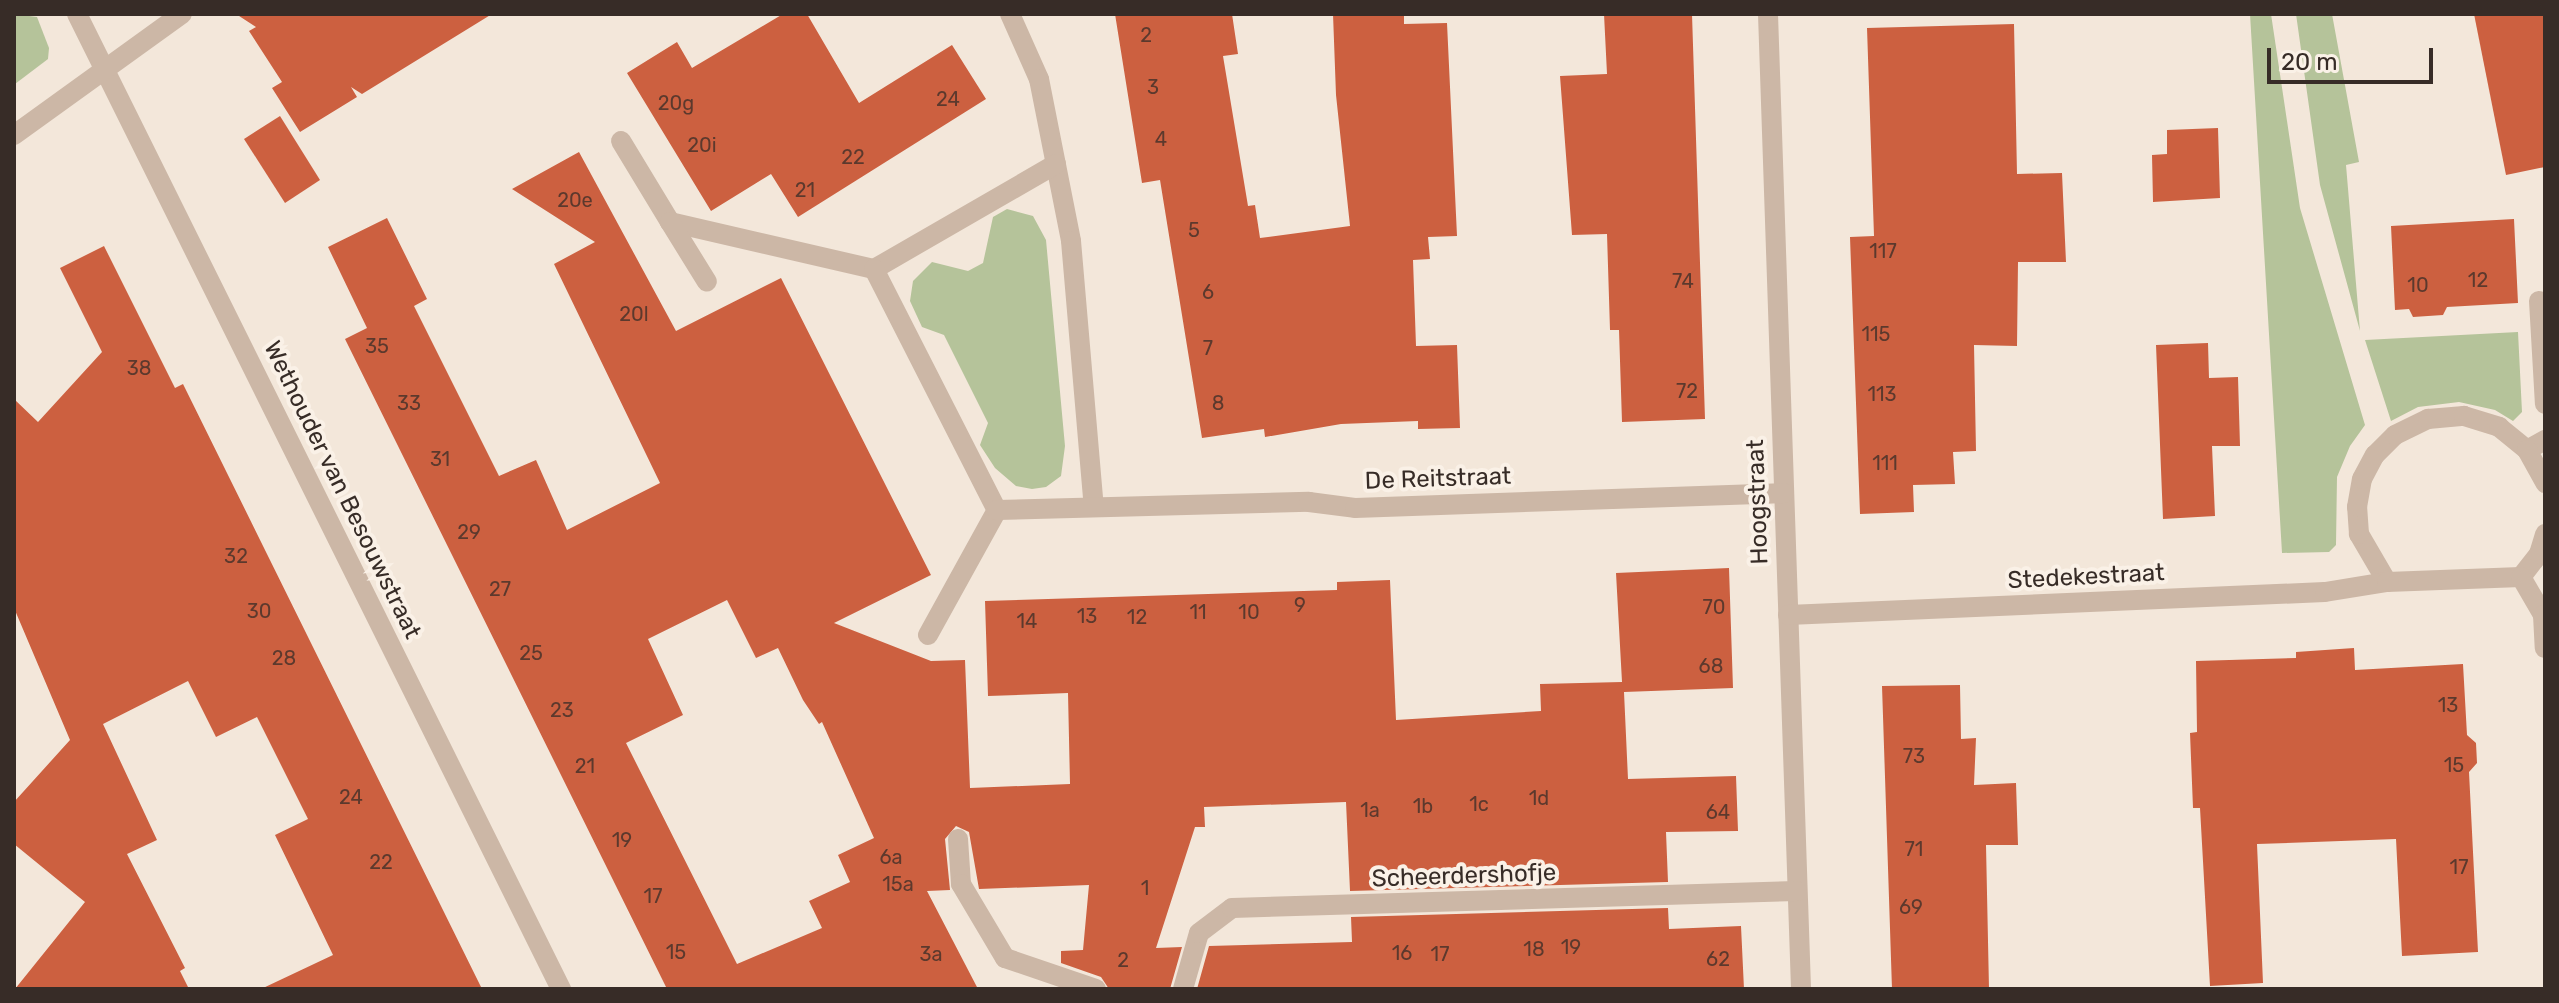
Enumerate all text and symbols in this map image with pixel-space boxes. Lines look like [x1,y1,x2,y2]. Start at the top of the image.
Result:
house number: 2 [1140,23,1152,47]
scale bar [2271,32,2437,82]
text: 20 m [2281,48,2338,76]
house number: 3 [1147,75,1159,99]
house number: 24 [936,87,960,111]
house number: 20g [658,91,694,115]
house number: 4 [1155,127,1167,151]
house number: 20i [687,133,717,157]
house number: 22 [841,145,865,169]
house number: 21 [795,178,815,202]
house number: 20e [557,188,593,212]
house number: 5 [1188,218,1200,242]
house number: 117 [1869,239,1897,263]
house number: 12 [2468,268,2488,292]
house number: 74 [1672,269,1694,293]
house number: 10 [2407,273,2429,297]
house number: 6 [1202,280,1214,304]
house number: 20l [619,302,649,326]
house number: 115 [1862,322,1890,346]
house number: 35 [365,334,389,358]
street label: Wethouder van Besouwstraat [257,336,427,644]
house number: 7 [1203,336,1213,360]
house number: 38 [127,356,151,380]
house number: 72 [1676,379,1698,403]
house number: 113 [1867,382,1897,406]
house number: 33 [397,391,421,415]
house number: 8 [1212,391,1224,415]
street label: Hoogstraat [1741,439,1775,565]
house number: 31 [430,447,450,471]
house number: 111 [1872,451,1898,475]
street label: De Reitstraat [1364,462,1512,496]
house number: 29 [457,520,481,544]
house number: 32 [224,544,248,568]
street label: Stedekestraat [2007,559,2165,595]
house number: 27 [489,577,511,601]
house number: 9 [1294,593,1306,617]
house number: 70 [1703,595,1725,619]
house number: 30 [247,599,271,623]
house number: 11 [1189,600,1207,624]
house number: 10 [1238,600,1260,624]
house number: 13 [1077,604,1097,628]
house number: 12 [1127,605,1147,629]
house number: 14 [1017,609,1037,633]
house number: 25 [519,641,543,665]
house number: 28 [272,646,296,670]
house number: 68 [1699,654,1723,678]
house number: 13 [2438,693,2458,717]
house number: 23 [550,698,574,722]
house number: 73 [1903,744,1925,768]
house number: 15 [2444,753,2464,777]
house number: 21 [575,754,595,778]
house number: 24 [339,785,363,809]
house number: 1d [1529,786,1549,810]
house number: 1c [1469,792,1489,816]
house number: 1b [1413,794,1433,818]
house number: 1a [1360,798,1380,822]
house number: 64 [1706,800,1730,824]
house number: 19 [612,828,632,852]
house number: 71 [1905,837,1923,861]
house number: 6a [879,845,903,869]
house number: 22 [369,850,393,874]
house number: 17 [2450,855,2468,879]
street label: Scheerdershofje [1371,858,1557,894]
house number: 15a [882,872,914,896]
house number: 1 [1141,876,1149,900]
house number: 17 [644,884,662,908]
house number: 69 [1899,895,1923,919]
house number: 19 [1561,935,1581,959]
house number: 18 [1523,937,1545,961]
house number: 15 [666,940,686,964]
house number: 16 [1392,941,1412,965]
house number: 3a [919,942,943,966]
house number: 17 [1431,942,1449,966]
house number: 62 [1706,947,1730,971]
house number: 2 [1117,948,1129,972]

